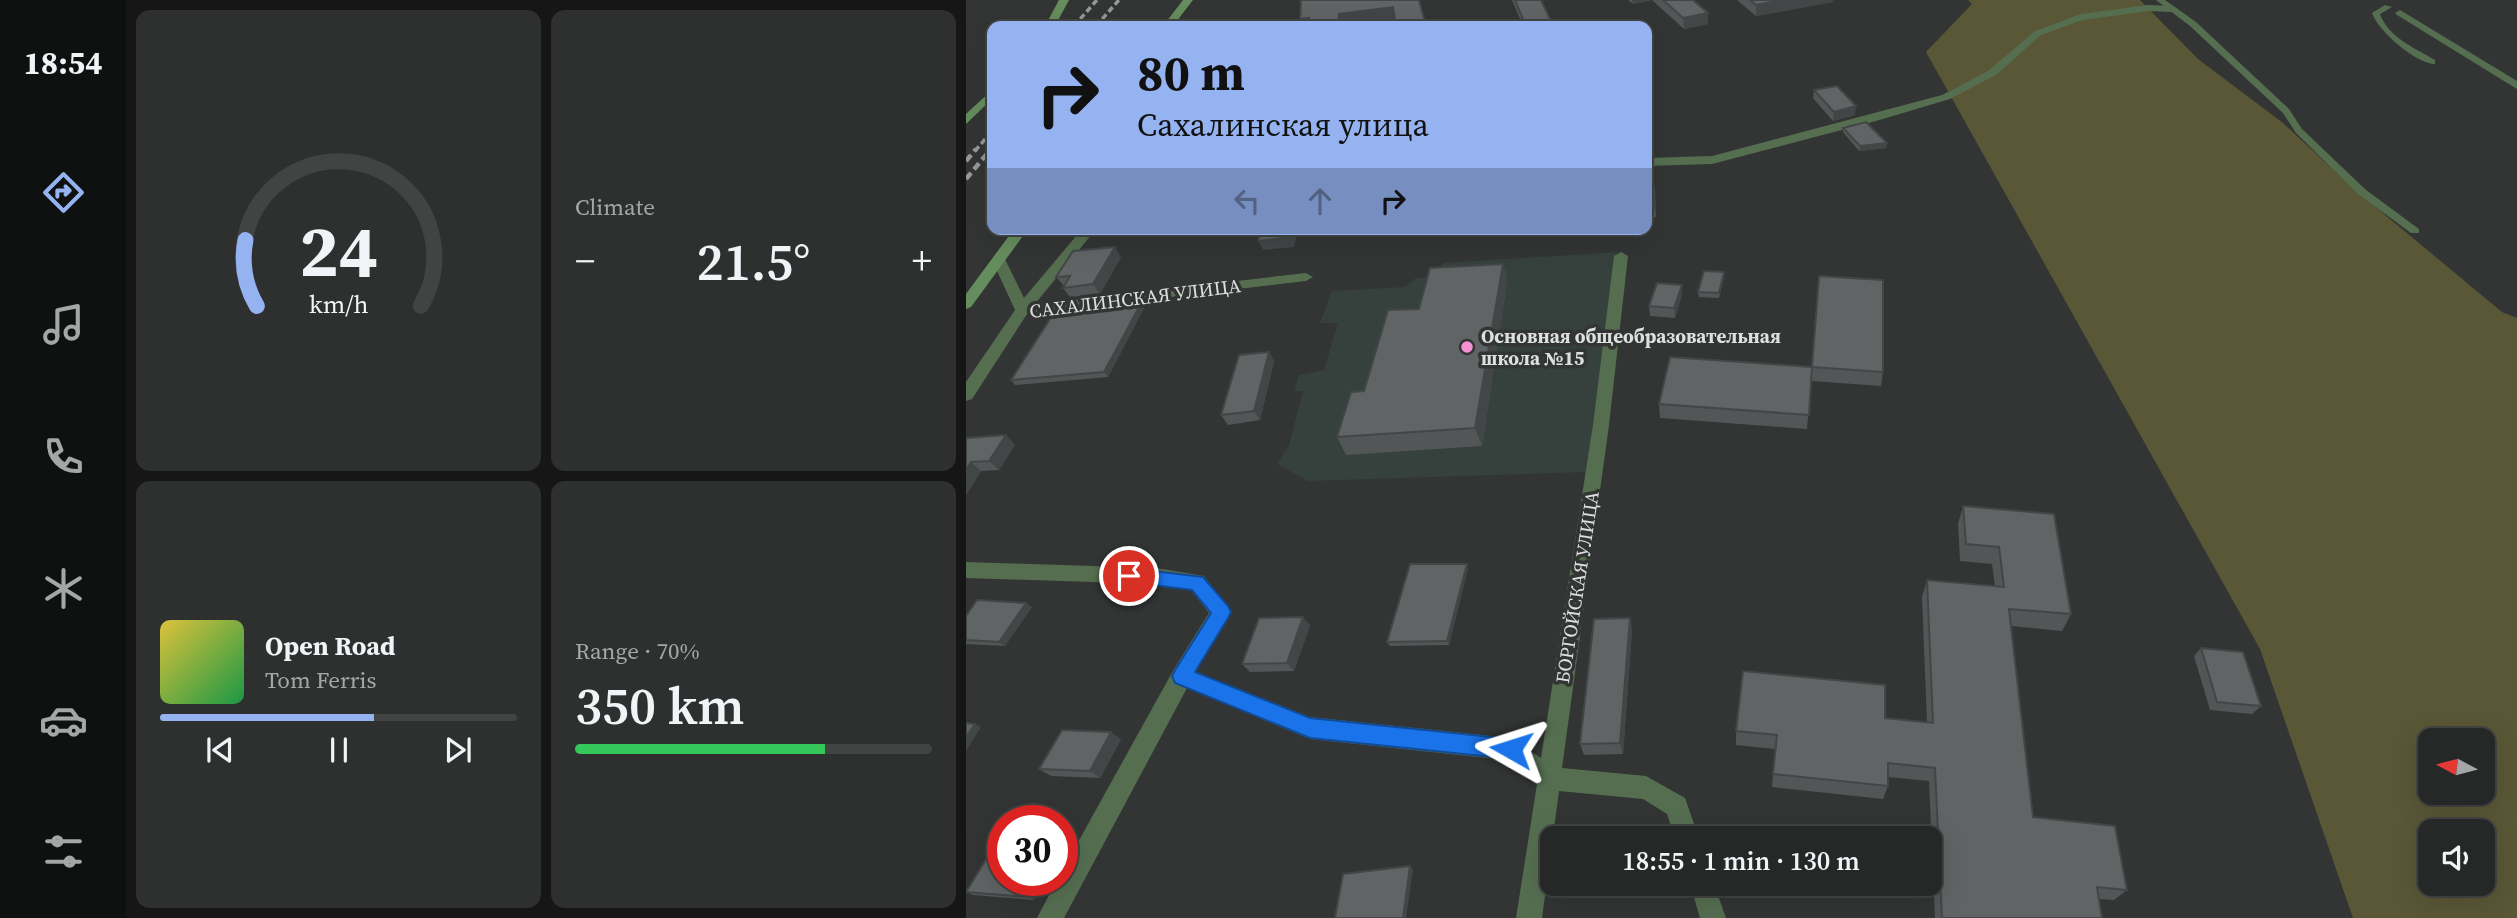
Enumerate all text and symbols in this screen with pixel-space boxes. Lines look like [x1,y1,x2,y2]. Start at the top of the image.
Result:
text: 80 m [1137,39,1245,106]
text: 18:54 [24,41,102,85]
icon: right [1022,49,1113,140]
text: Сахалинская улица [1137,103,1429,147]
icon: directions [39,168,88,217]
icon: left [1228,182,1266,220]
icon: ahead [1301,182,1339,220]
icon: right [1374,182,1412,220]
text: Climate [575,191,655,223]
text: 24 [299,202,378,301]
text: 21.5° [697,226,810,297]
text: − [575,235,595,287]
text: + [912,235,932,287]
street label: САХАЛИНСКАЯ УЛИЦА [1028,272,1243,324]
text: km/h [309,287,368,321]
icon: music [39,300,88,349]
place label: Основная общеобразовательная школа №15 [1481,323,1781,371]
marker: Основная общеобразовательная школа №15 [1459,339,1475,355]
icon: phone [39,432,88,481]
street label: БОРГОЙСКАЯ УЛИЦА [1549,489,1605,685]
pin [1099,546,1159,606]
icon: arrive [1110,557,1148,595]
icon: climate [39,564,88,613]
text: Open Road [265,628,396,664]
text: Range · 70% [575,635,700,667]
text: Tom Ferris [265,664,376,696]
text: 350 km [575,670,744,741]
icon: car [39,696,88,745]
position arrow [1474,712,1548,786]
north arrow [2418,728,2496,805]
map controls [2418,728,2495,896]
icon: previous [201,731,239,769]
icon: pause [320,731,358,769]
icon: next [439,731,477,769]
speed limit sign: 30 [987,805,1078,896]
button: sound [2418,819,2495,896]
icon: filters [39,827,88,876]
text: 18:55 · 1 min · 130 m [1622,843,1860,879]

